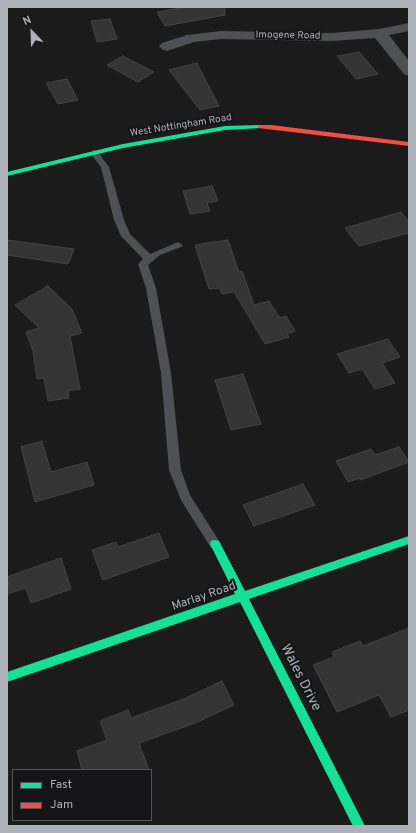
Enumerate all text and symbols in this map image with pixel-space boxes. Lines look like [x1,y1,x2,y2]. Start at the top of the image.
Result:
north arrow [12,12,52,52]
text: N [21,13,34,29]
street label: Imogene Road [255,29,321,43]
street label: West Nottingham Road [129,112,233,140]
street label: Marlay Road [170,579,238,615]
street label: Wales Drive [276,642,324,714]
legend [12,769,152,821]
text: Fast [50,777,72,793]
text: Jam [50,797,73,813]

